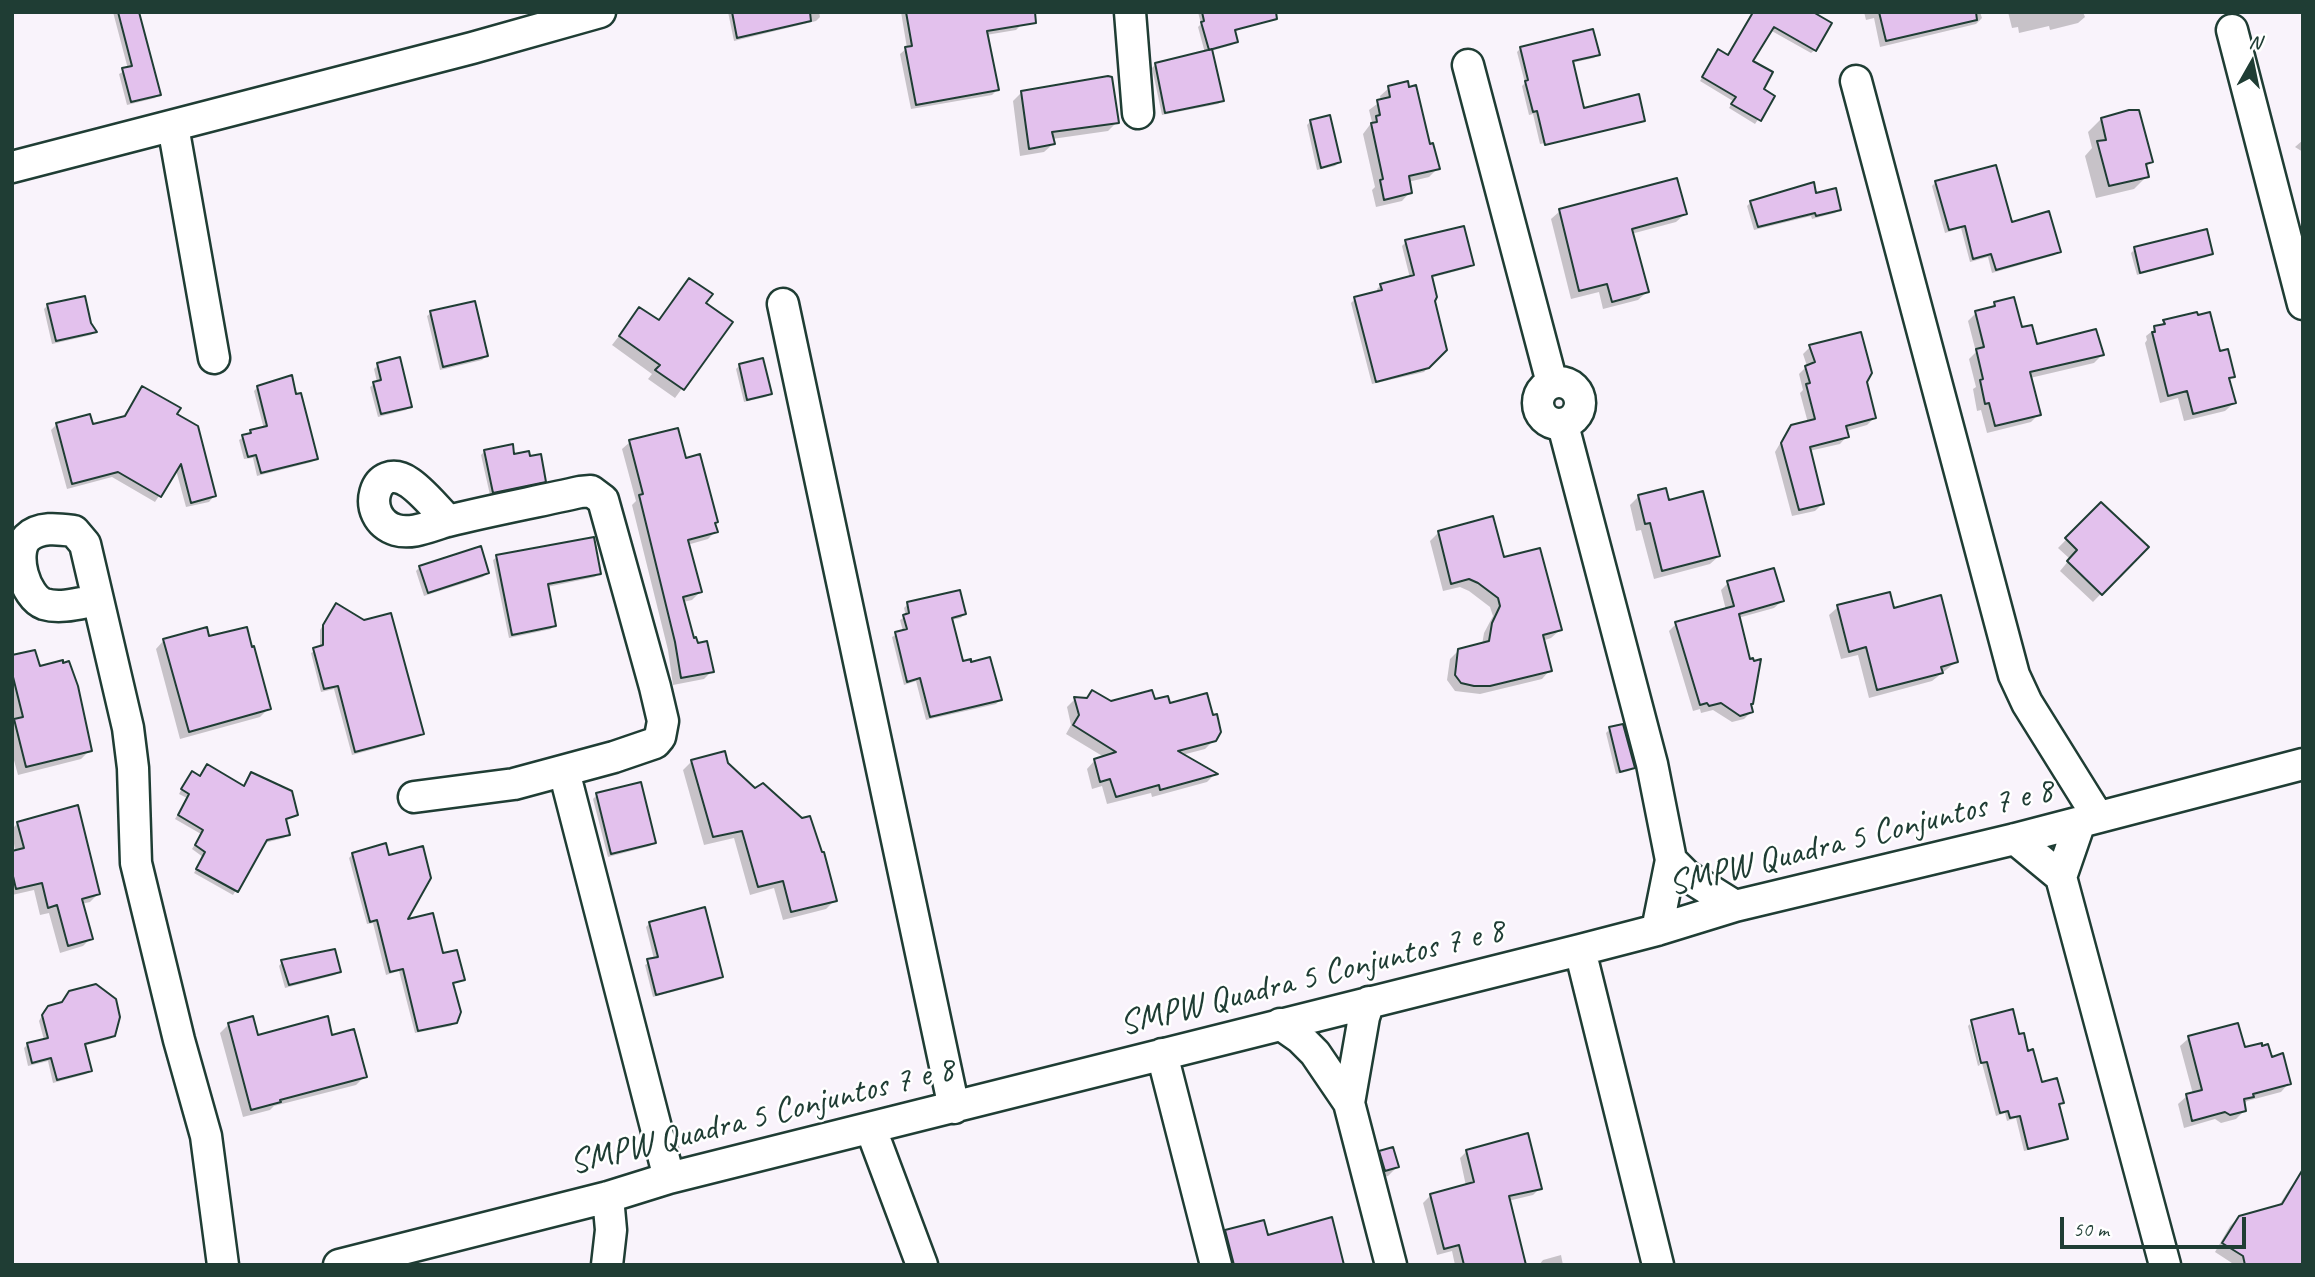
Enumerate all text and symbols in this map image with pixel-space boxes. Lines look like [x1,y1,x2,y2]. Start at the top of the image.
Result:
north arrow [2217,28,2287,98]
text: N [2248,29,2263,55]
street label: SMPW Quadra 5 Conjuntos 7 e 8 [1664,770,2058,906]
street label: SMPW Quadra 5 Conjuntos 7 e 8 [1115,910,1509,1046]
street label: SMPW Quadra 5 Conjuntos 7 e 8 [565,1049,959,1185]
scale bar [2063,1204,2248,1248]
text: 50 m [2073,1216,2109,1242]

